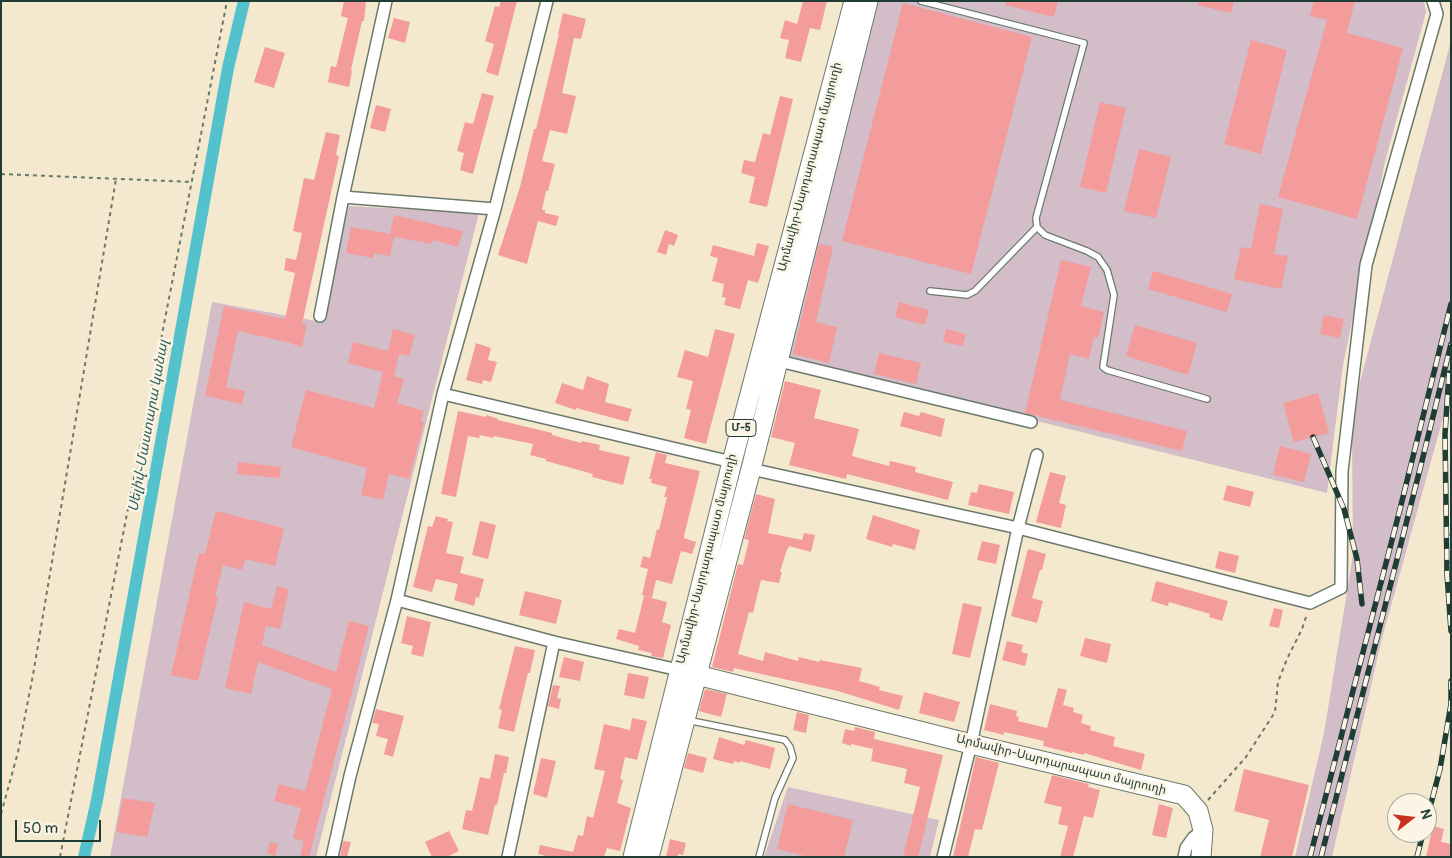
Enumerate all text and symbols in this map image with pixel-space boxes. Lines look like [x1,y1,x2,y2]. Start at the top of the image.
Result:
street label: Արմավիր-Սարդարապատ մայրուղի [775,61,845,273]
water label: Սելիվ֊Մաստարա կանալ [126,339,172,513]
road number: Մ-5 [726,419,756,436]
street label: Արմավիր-Սարդարապատ մայրուղի [674,452,740,666]
street label: Արմավիր-Սարդարապատ մայրուղի [954,732,1168,798]
north arrow [1387,793,1437,843]
text: N [1416,807,1435,821]
scale bar [18,810,104,842]
text: 50 m [23,819,58,838]

